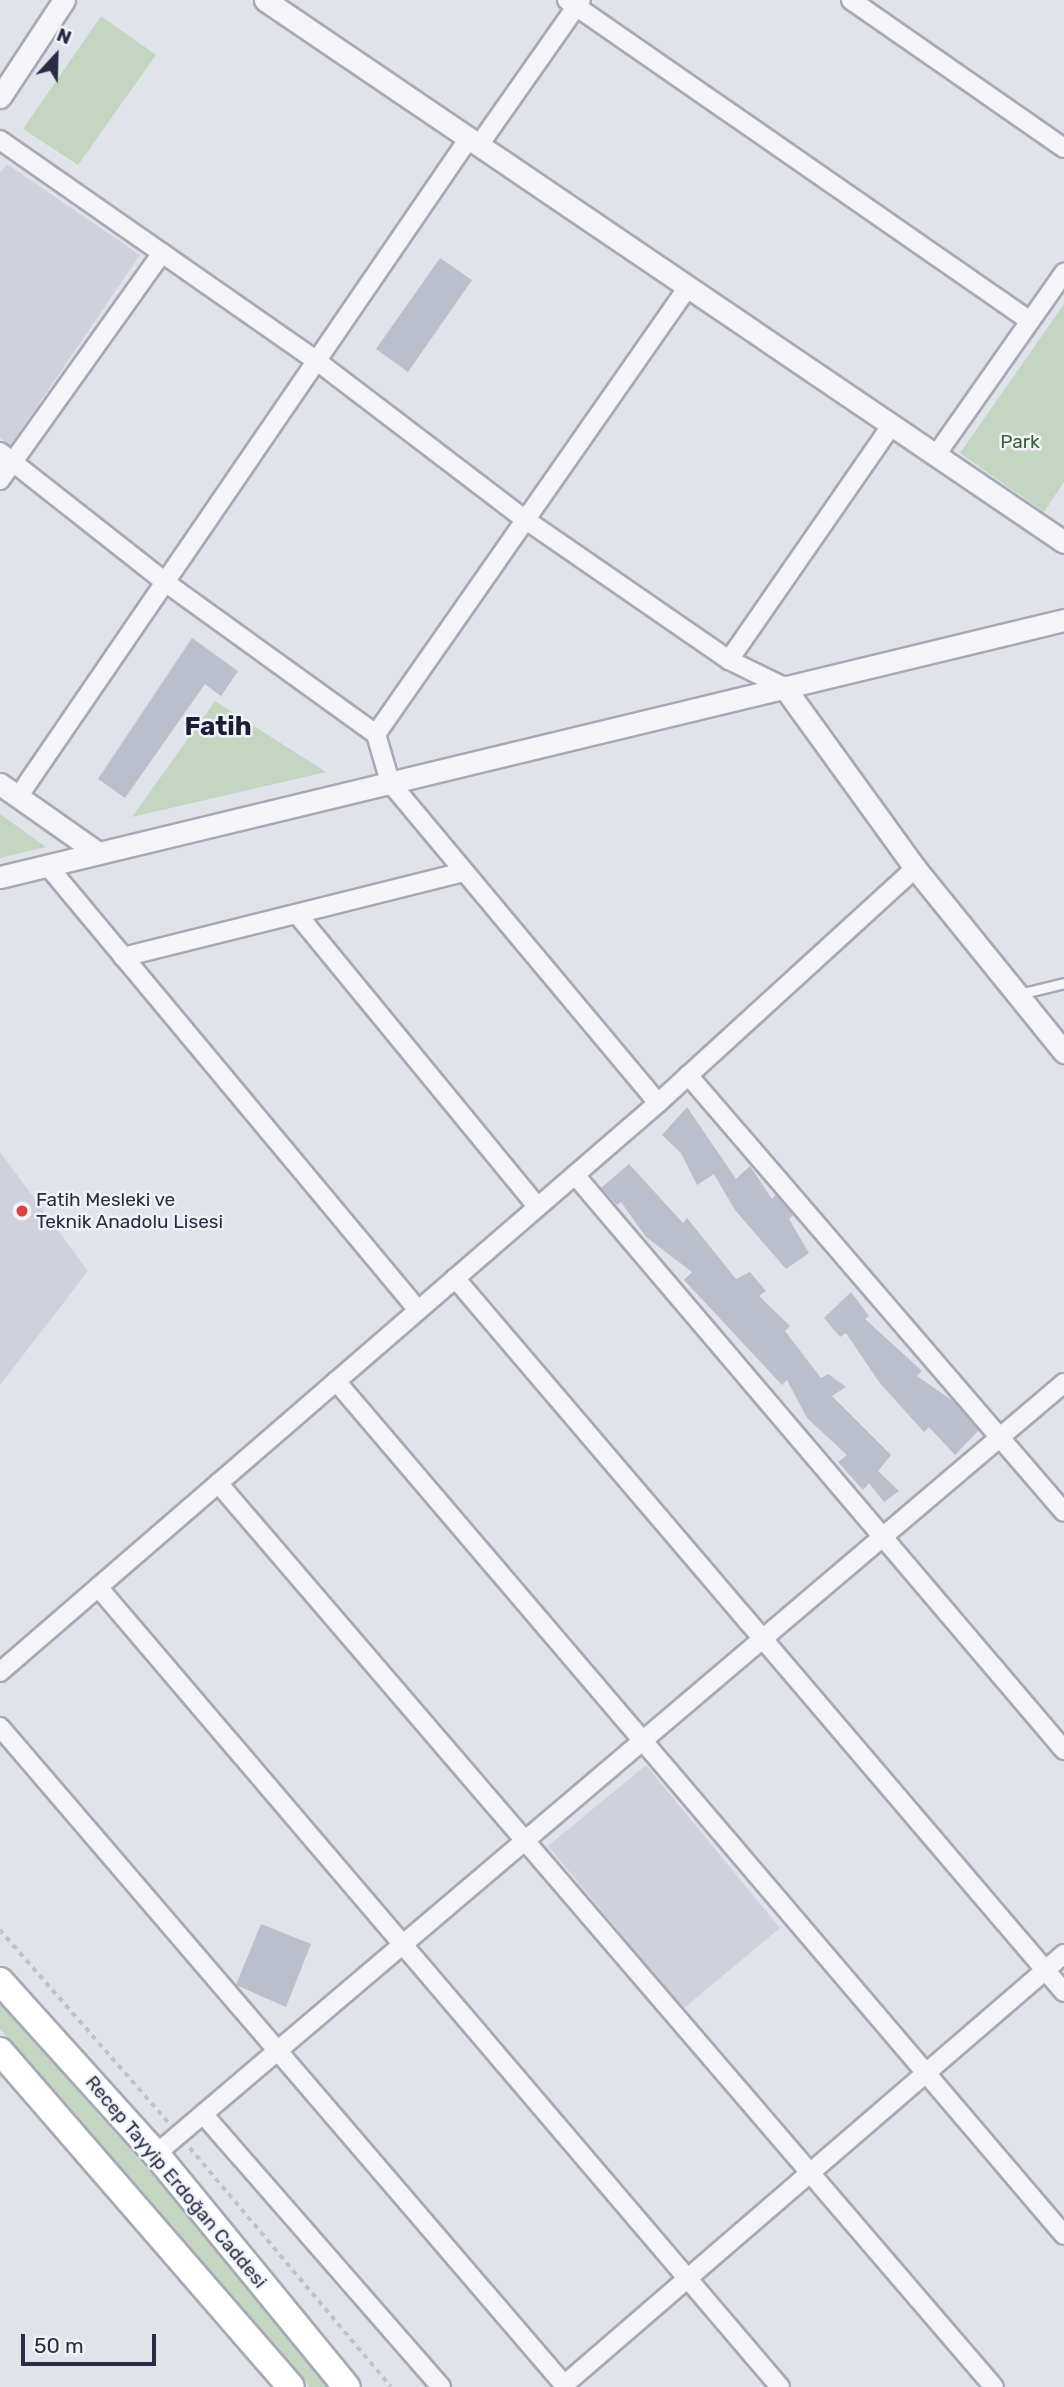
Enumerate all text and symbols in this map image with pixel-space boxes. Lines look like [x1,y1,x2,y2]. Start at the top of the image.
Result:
north arrow [21,21,91,91]
text: N [53,23,75,49]
park label: Park [1000,431,1040,453]
district label: Fatih [184,711,252,743]
place label: Fatih Mesleki ve Teknik Anadolu Lisesi [36,1189,224,1233]
marker: Fatih Mesleki ve Teknik Anadolu Lisesi [14,1203,30,1219]
street label: Recep Tayyip Erdoğan Caddesi [80,2071,272,2293]
scale bar [24,2320,159,2364]
text: 50 m [34,2333,84,2358]

